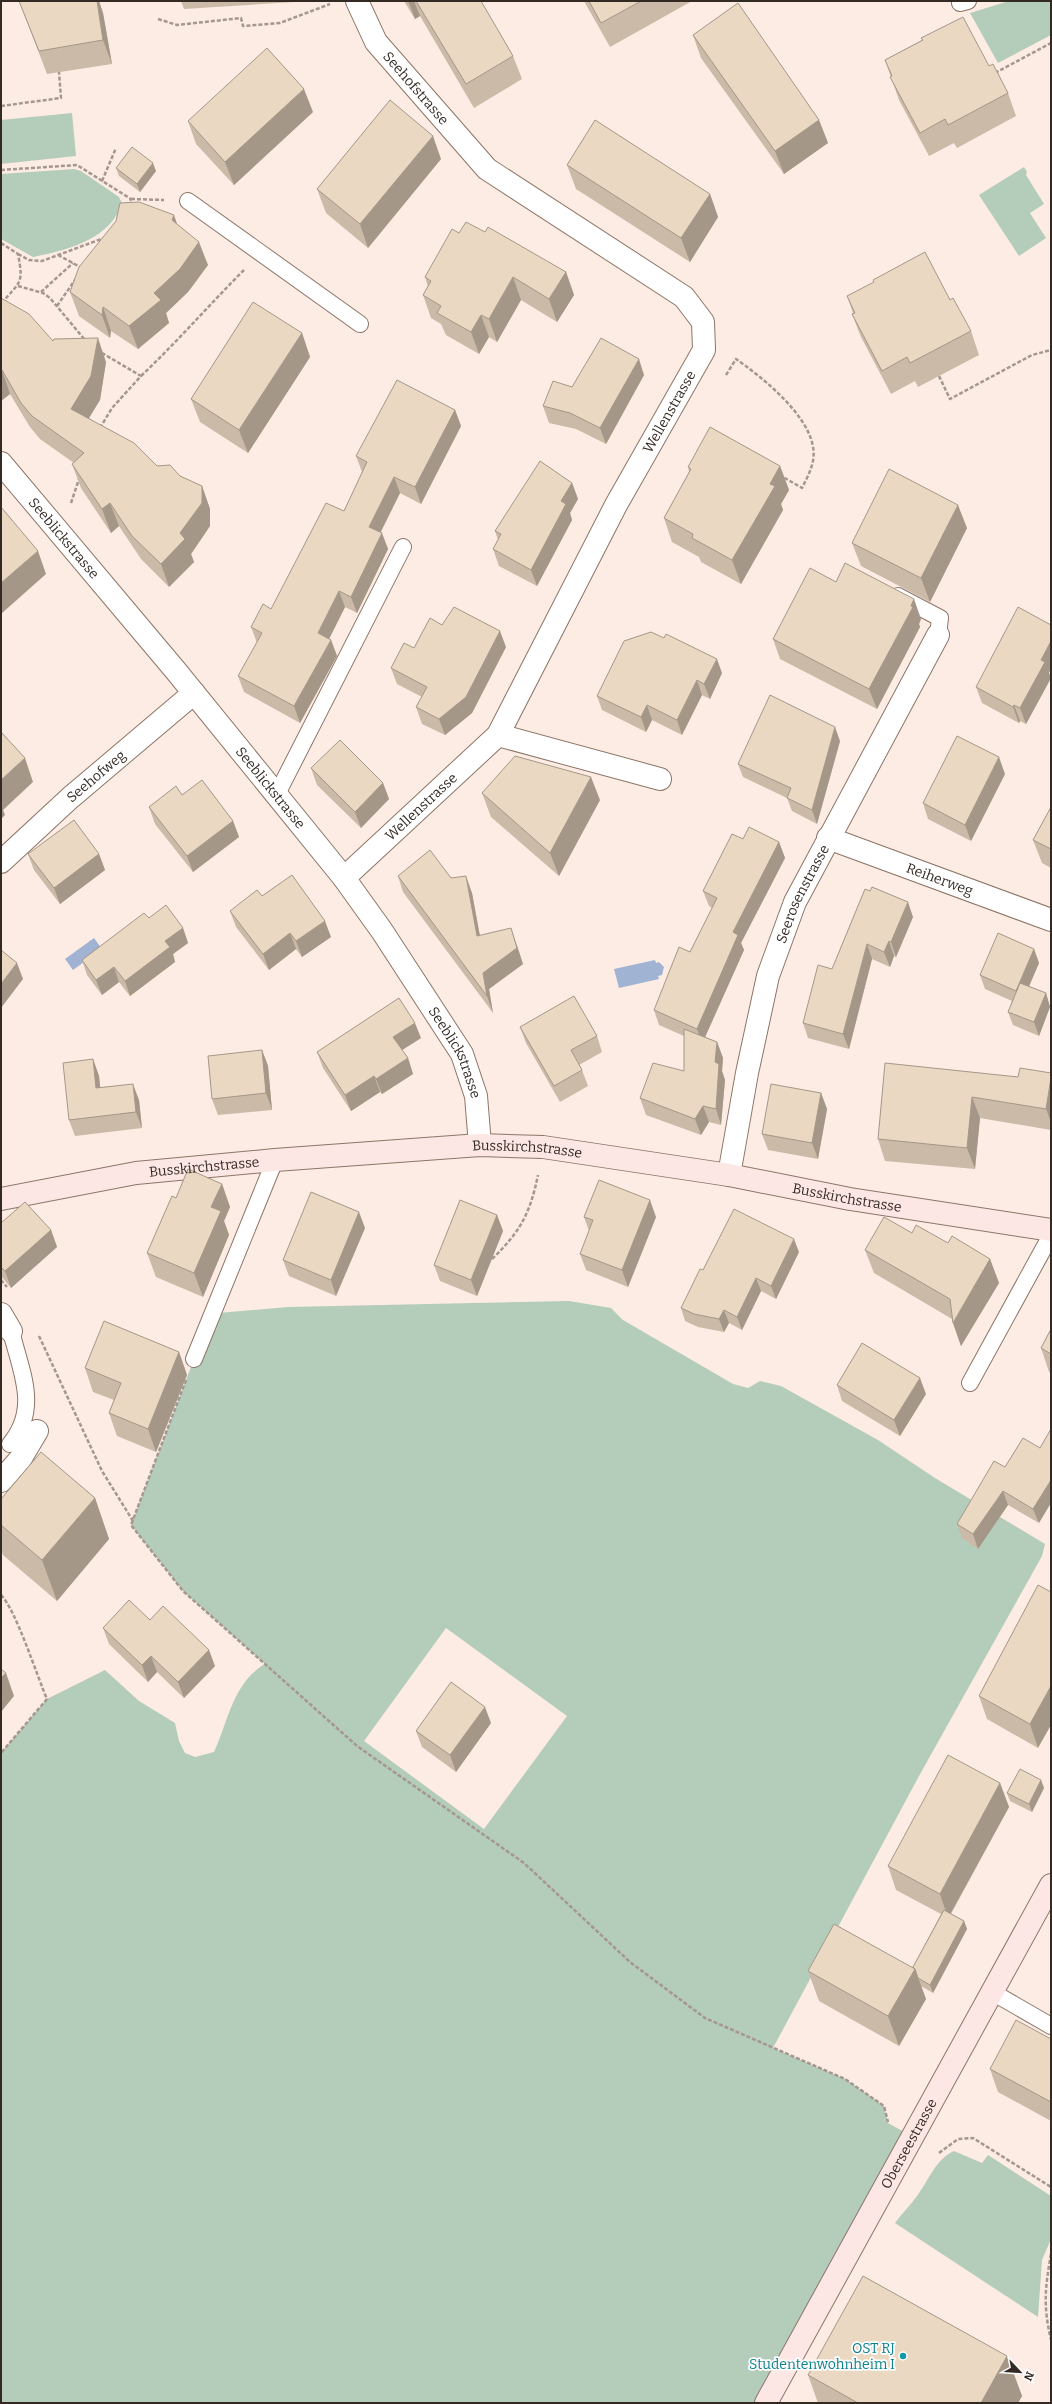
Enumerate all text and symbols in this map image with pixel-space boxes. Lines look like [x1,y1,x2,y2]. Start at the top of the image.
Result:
street label: Seehofstrasse [379,48,452,128]
street label: Wellenstrasse [639,368,700,456]
street label: Seeblickstrasse [25,494,103,582]
street label: Seeblickstrasse [232,743,309,832]
street label: Seehofweg [63,747,129,806]
street label: Wellenstrasse [382,769,461,844]
street label: Seerosenstrasse [773,842,833,946]
street label: Reiherweg [904,859,975,900]
street label: Seeblickstrasse [425,1004,484,1100]
street label: Busskirchstrasse [471,1137,583,1162]
street label: Busskirchstrasse [148,1154,260,1181]
street label: Busskirchstrasse [791,1180,903,1216]
street label: Oberseestrasse [877,2096,941,2192]
place label: OST RJ Studentenwohnheim I [749,2340,895,2373]
marker: OST RJ Studentenwohnheim I [898,2351,908,2361]
north arrow [1000,2352,1040,2392]
text: N [1021,2369,1036,2383]

